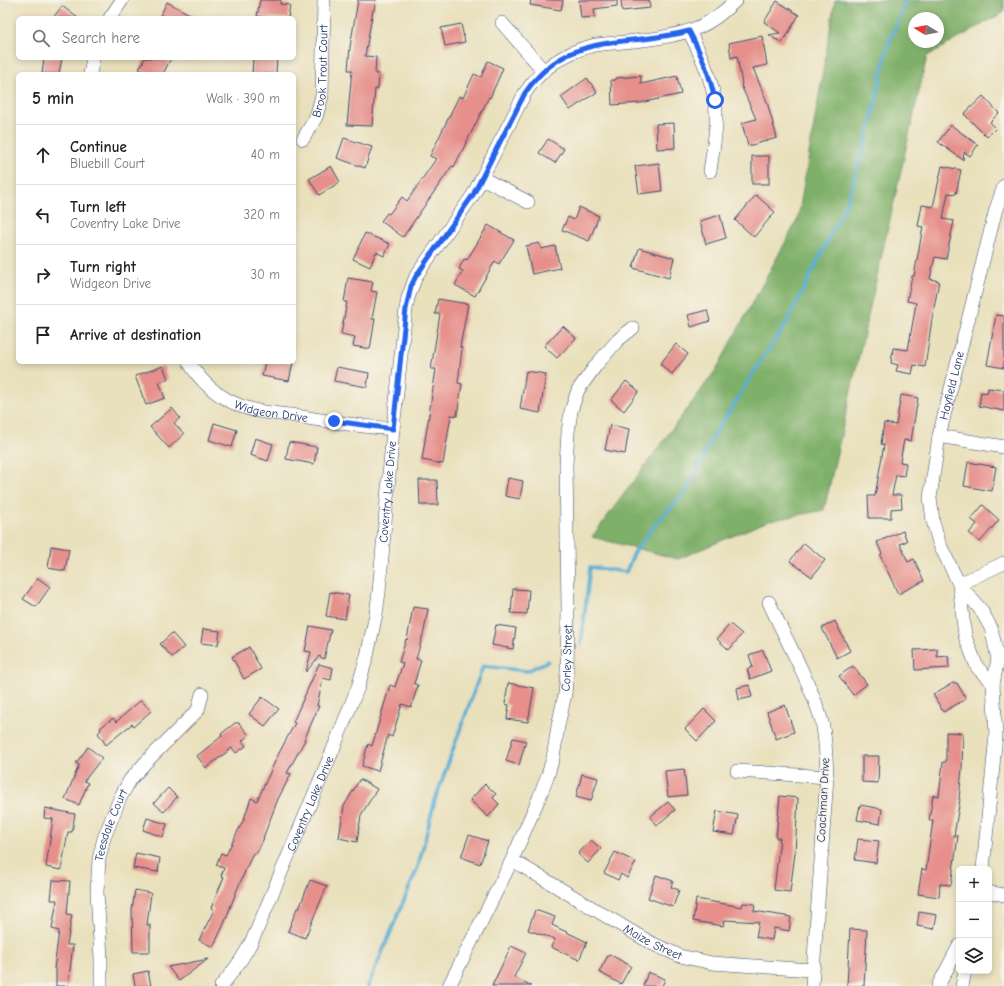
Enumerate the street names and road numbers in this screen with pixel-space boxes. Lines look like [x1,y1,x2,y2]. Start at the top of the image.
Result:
street label: Brook Trout Court [309,24,330,119]
street label: Hayfield Lane [936,350,967,421]
street label: Widgeon Drive [232,397,309,425]
street label: Coventry Lake Drive [376,440,399,543]
street label: Corley Street [558,624,575,692]
street label: Coventry Lake Drive [284,754,337,853]
street label: Coachman Drive [814,757,832,843]
street label: Teesdale Court [92,786,131,863]
street label: Maize Street [621,921,685,963]

